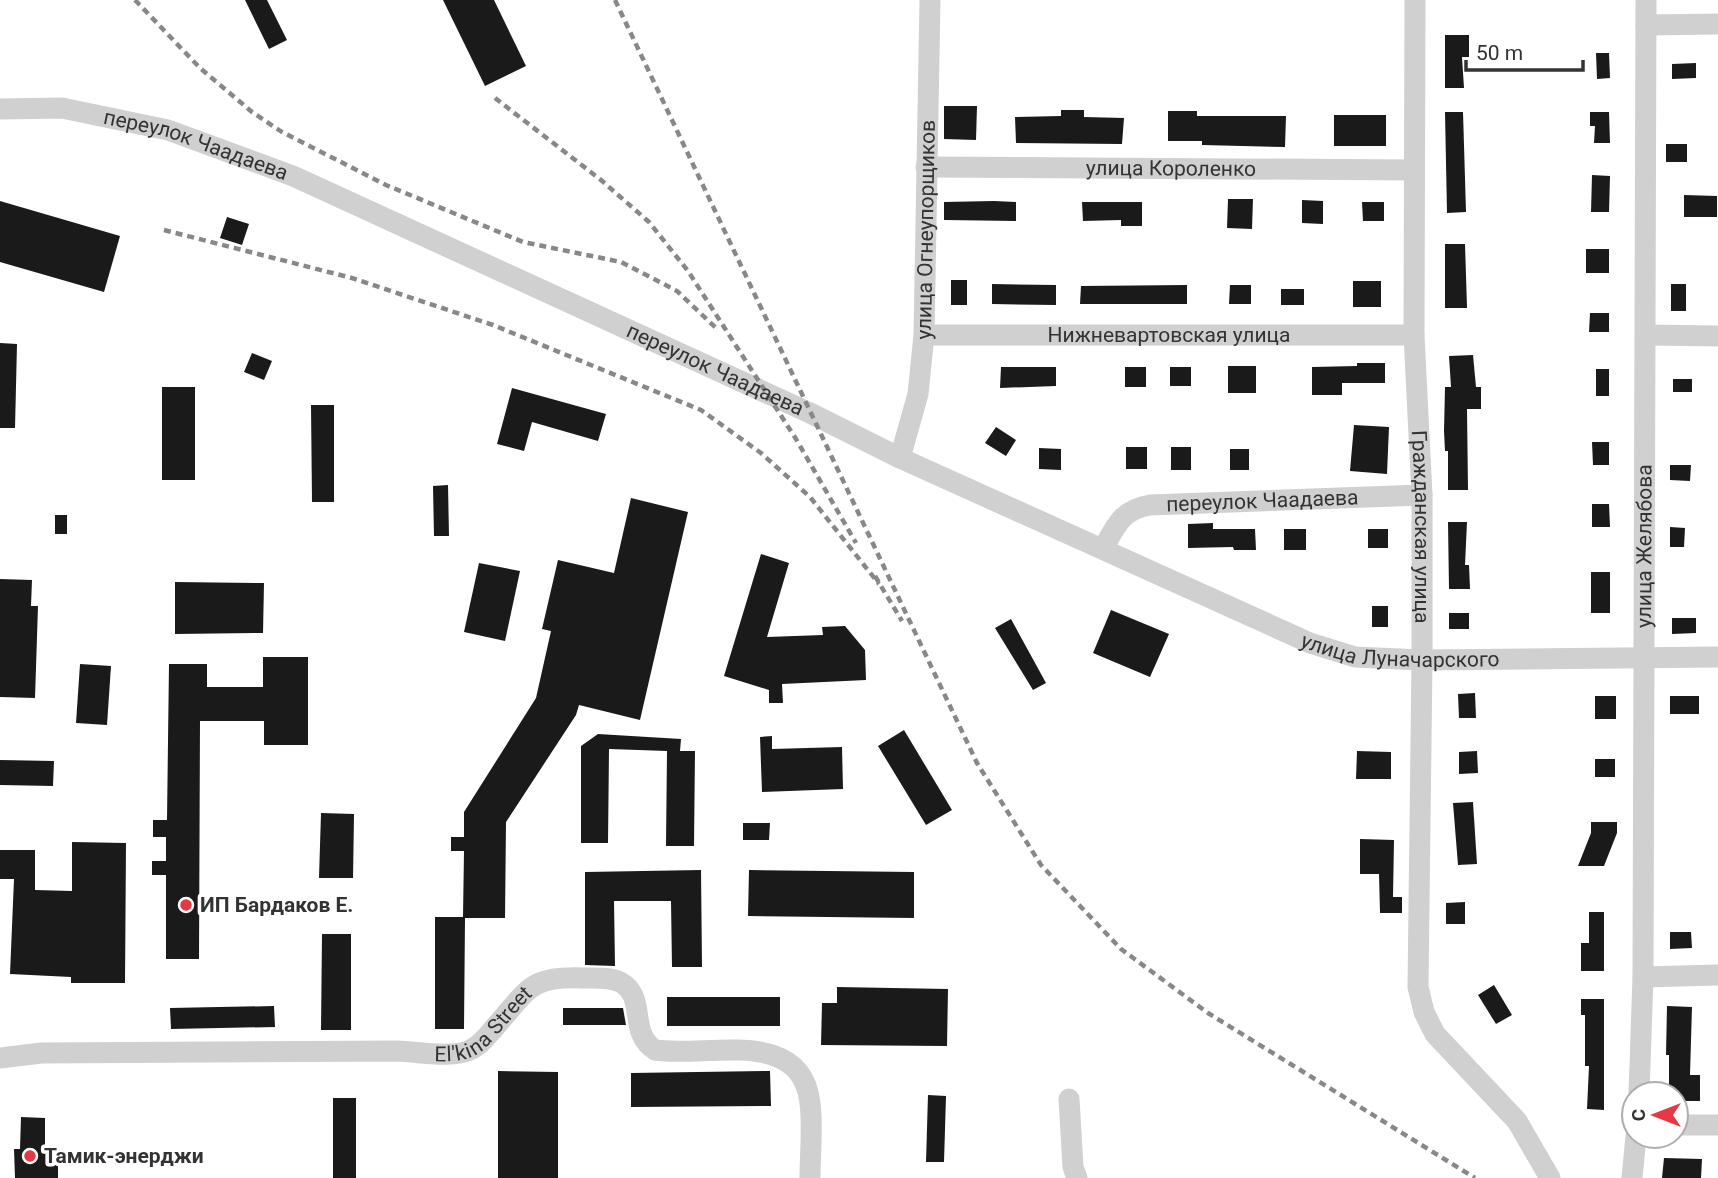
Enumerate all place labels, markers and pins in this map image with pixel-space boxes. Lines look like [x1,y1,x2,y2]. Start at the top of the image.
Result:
place label: ИП Бардаков Е. [200,893,353,917]
marker: ИП Бардаков Е. [178,897,194,913]
place label: Тамик-энерджи [44,1144,204,1168]
marker: Тамик-энерджи [22,1148,38,1164]

